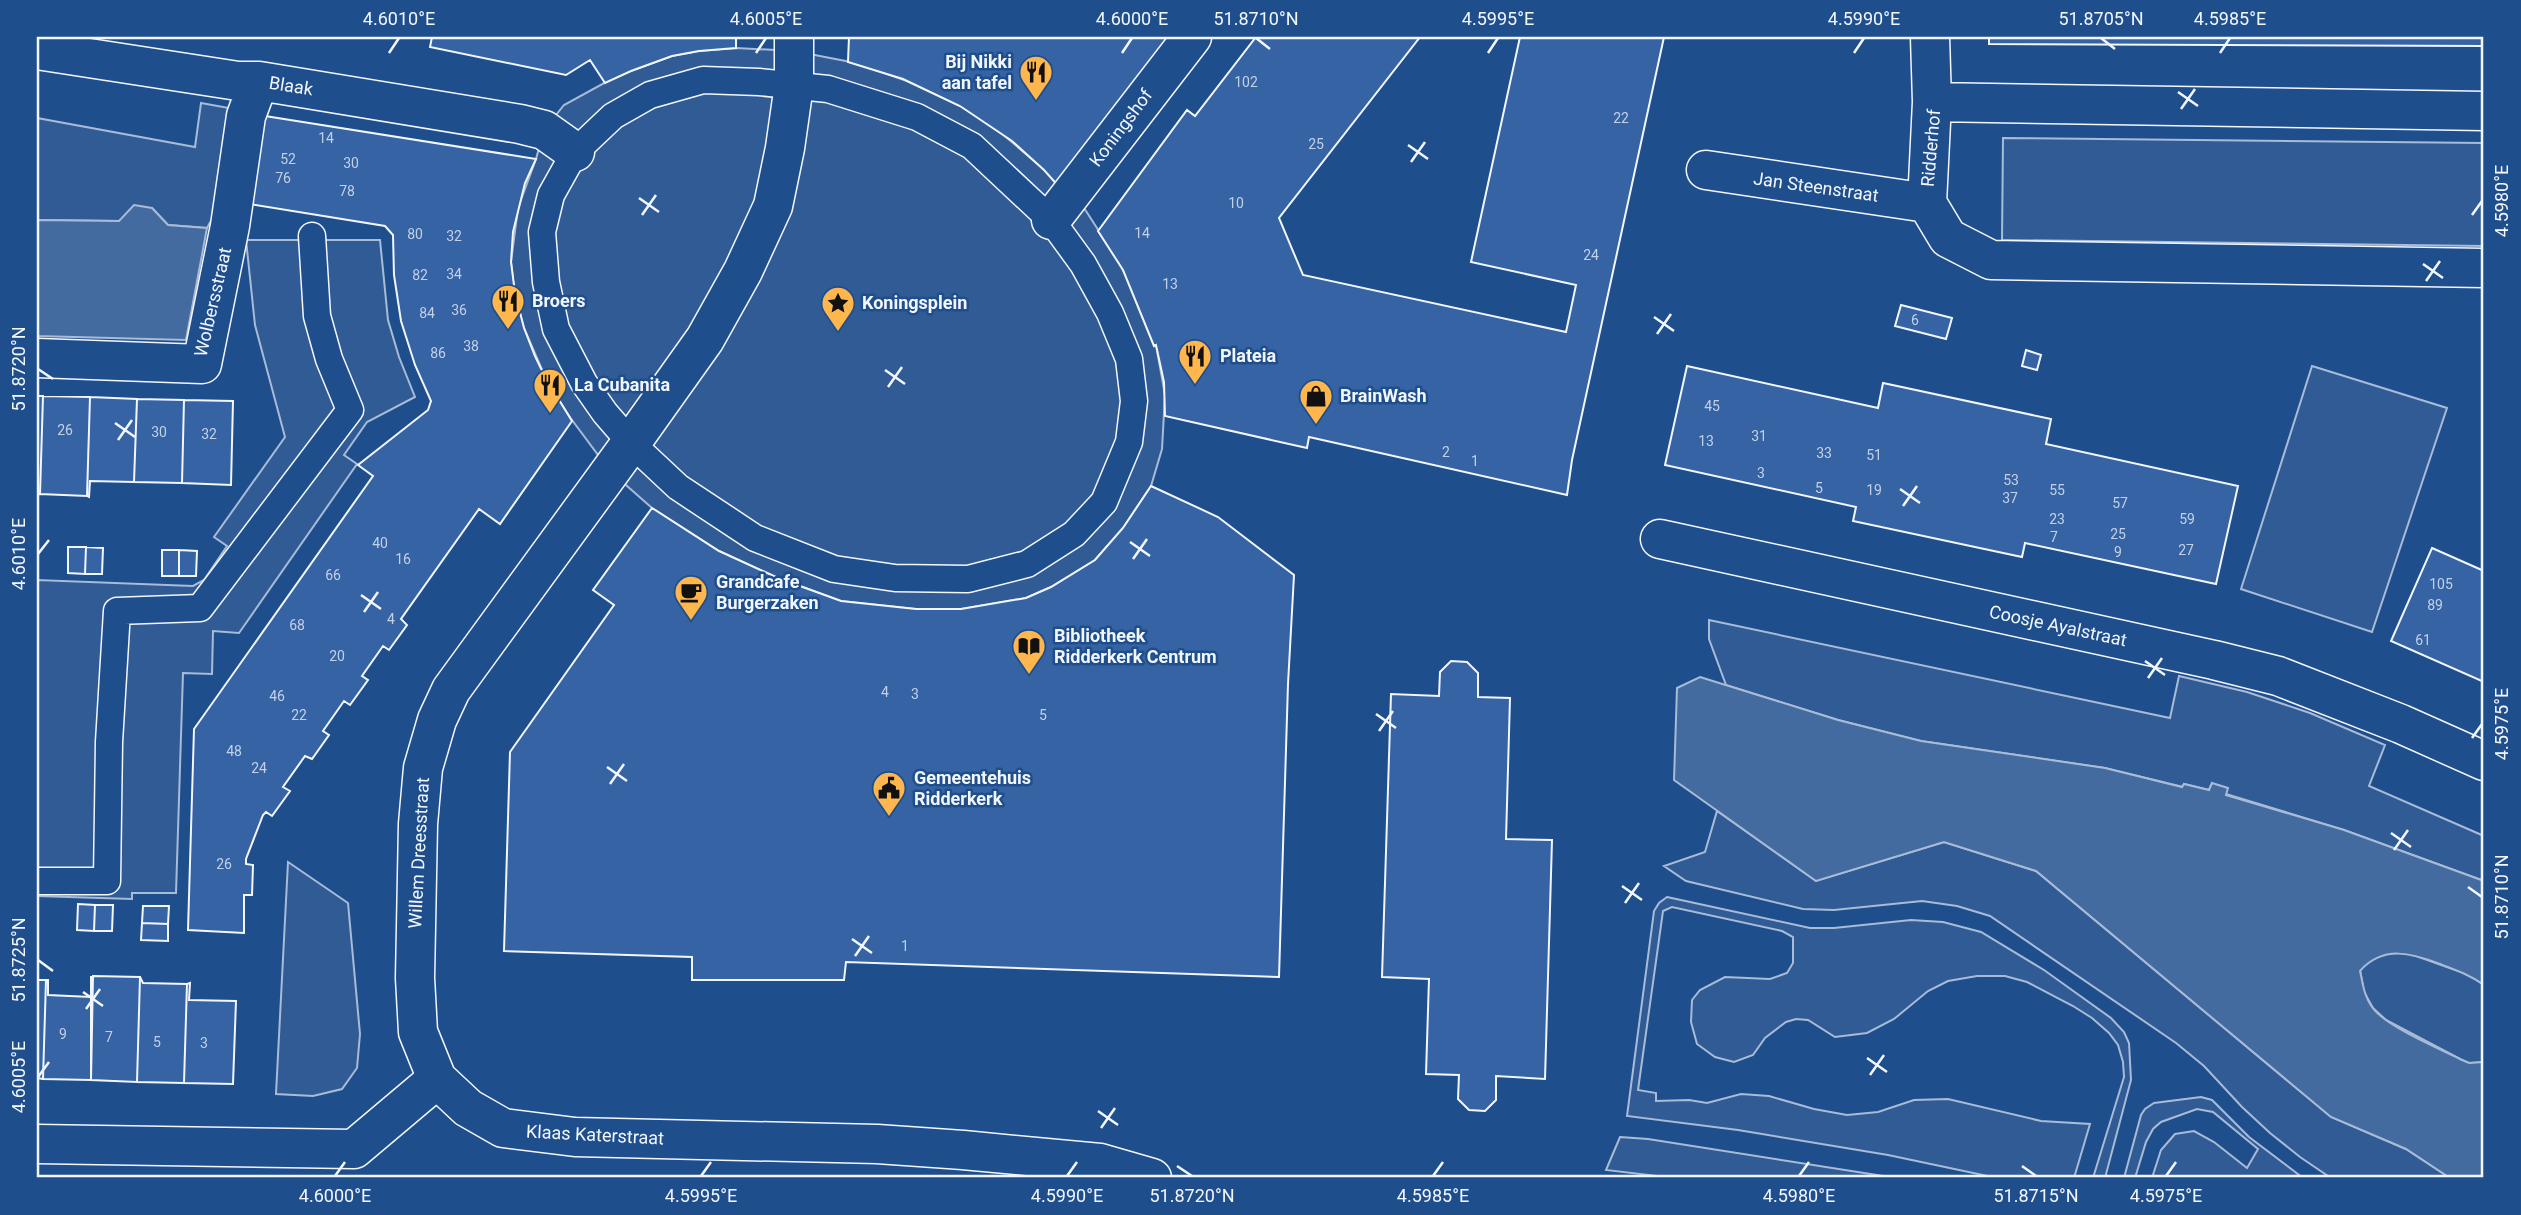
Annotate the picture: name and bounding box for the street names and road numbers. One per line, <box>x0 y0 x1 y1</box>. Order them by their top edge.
street label: Blaak <box>268 72 315 99</box>
street label: Koningshof <box>1085 84 1157 171</box>
street label: Ridderhof <box>1917 108 1944 188</box>
street label: Jan Steenstraat <box>1752 167 1880 206</box>
street label: Wolbersstraat <box>190 245 235 359</box>
street label: Coosje Ayalstraat <box>1987 601 2129 650</box>
street label: Willem Dreesstraat <box>404 777 433 929</box>
street label: Klaas Katerstraat <box>526 1120 665 1149</box>

